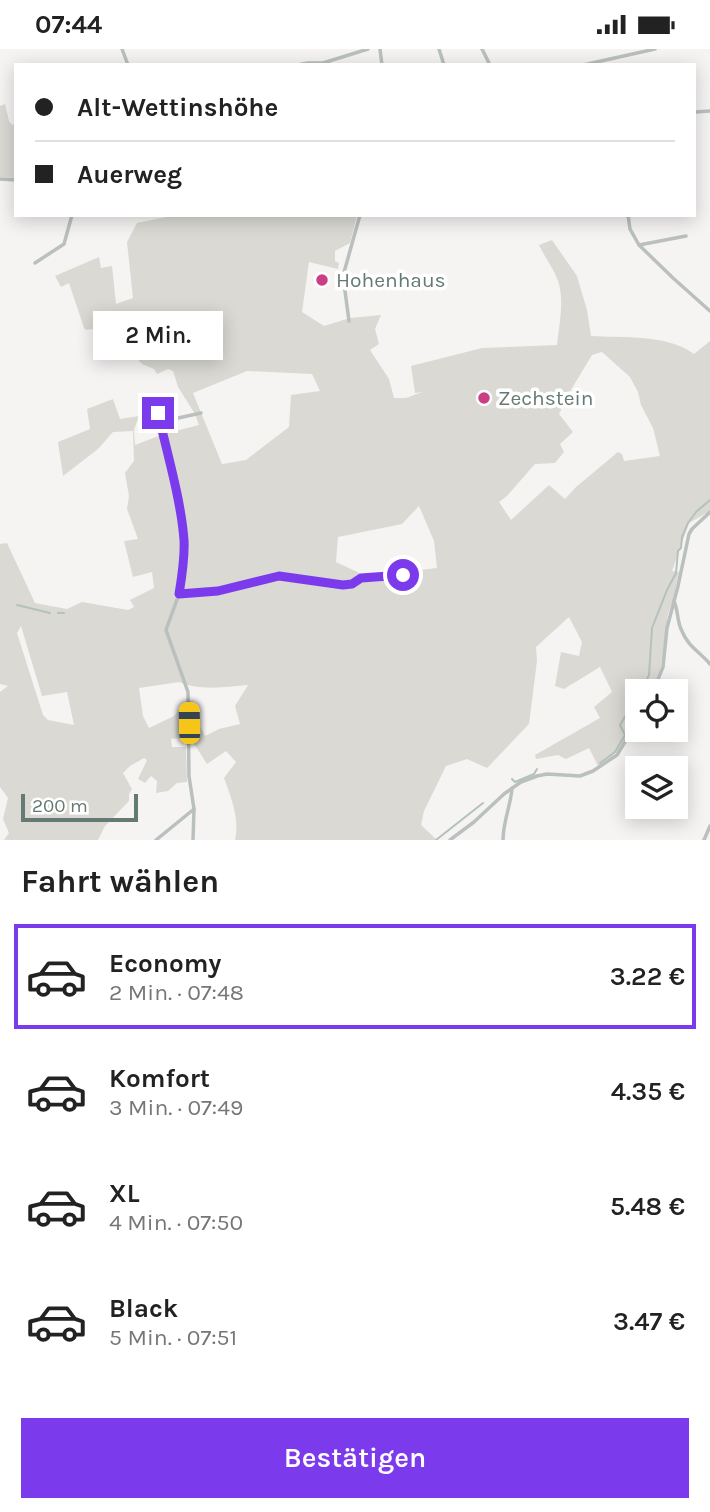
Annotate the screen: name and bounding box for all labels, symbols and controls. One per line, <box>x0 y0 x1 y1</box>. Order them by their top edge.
text: 07:44 <box>35 9 102 40</box>
text: Alt-Wettinshöhe <box>77 92 278 123</box>
text: Auerweg <box>77 159 182 190</box>
place label: Hohenhaus <box>336 268 446 292</box>
marker: Hohenhaus <box>314 272 330 288</box>
callout: 2 Min. <box>93 311 223 361</box>
text: 2 Min. <box>125 322 191 349</box>
place label: Zechstein <box>498 386 593 410</box>
marker: Zechstein <box>476 390 492 406</box>
route end <box>142 397 174 429</box>
route start <box>387 559 419 591</box>
map controls <box>625 679 688 819</box>
button: locate <box>625 679 688 742</box>
car <box>179 702 200 744</box>
button: layers <box>625 756 688 819</box>
scale bar <box>21 791 138 823</box>
text: 200 m <box>32 795 88 817</box>
text: Fahrt wählen <box>21 863 219 900</box>
icon: car <box>25 945 88 1008</box>
text: Economy <box>109 948 221 979</box>
text: 3.22 € <box>610 961 685 992</box>
text: 2 Min. · 07:48 <box>109 979 244 1006</box>
icon: car <box>25 1060 88 1123</box>
text: Komfort <box>109 1063 210 1094</box>
text: 4.35 € <box>611 1076 685 1107</box>
text: 3 Min. · 07:49 <box>109 1094 243 1121</box>
icon: car <box>25 1175 88 1238</box>
text: XL <box>109 1178 140 1209</box>
text: 5.48 € <box>610 1191 685 1222</box>
text: 4 Min. · 07:50 <box>109 1209 243 1236</box>
icon: car <box>25 1290 88 1353</box>
text: Black <box>109 1293 178 1324</box>
text: 3.47 € <box>613 1306 685 1337</box>
text: 5 Min. · 07:51 <box>109 1324 237 1351</box>
button: Bestätigen <box>21 1418 689 1498</box>

